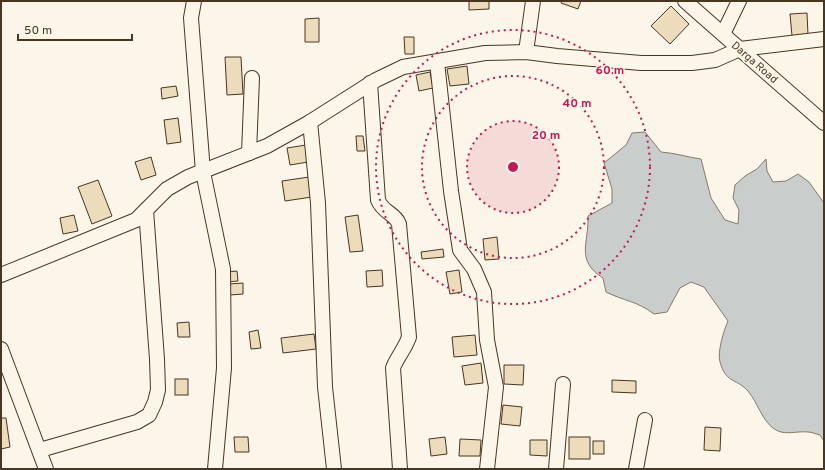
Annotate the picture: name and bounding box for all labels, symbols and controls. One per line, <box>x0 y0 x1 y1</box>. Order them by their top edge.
scale bar <box>18 16 132 42</box>
text: 50 m <box>24 23 52 39</box>
street label: Darga Road <box>728 39 781 87</box>
text: 60 m <box>596 63 624 79</box>
text: 40 m <box>562 96 592 112</box>
text: 20 m <box>532 128 560 144</box>
centre of rings <box>506 160 520 174</box>

